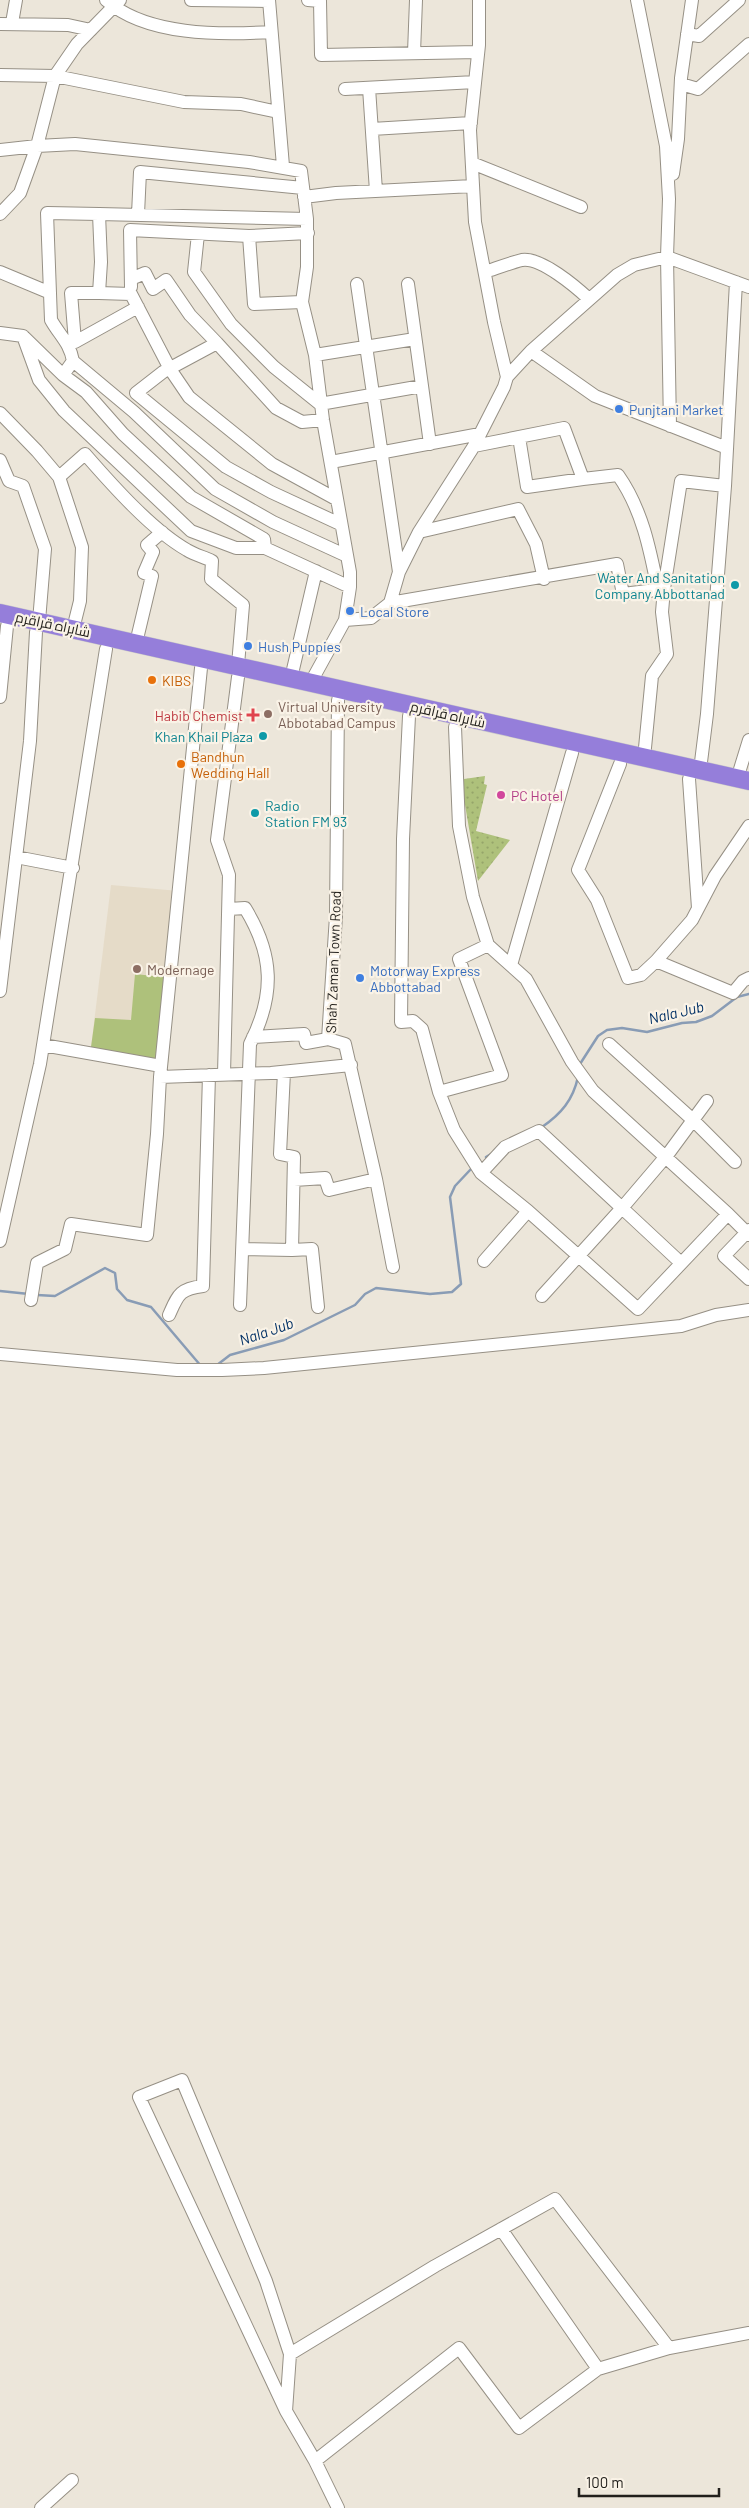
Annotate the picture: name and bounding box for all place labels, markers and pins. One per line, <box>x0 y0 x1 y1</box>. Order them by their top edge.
place label: Punjtani Market <box>629 401 723 418</box>
marker: Punjtani Market <box>613 403 625 415</box>
place label: Water And Sanitation Company Abbottanad <box>595 569 725 602</box>
marker: Water And Sanitation Company Abbottanad <box>729 579 741 591</box>
place label: Local Store <box>360 603 429 620</box>
marker: Local Store <box>344 605 356 617</box>
place label: Hush Puppies <box>258 638 341 655</box>
marker: Hush Puppies <box>242 640 254 652</box>
place label: KIBS <box>162 672 191 689</box>
marker: KIBS <box>146 674 158 686</box>
place label: Virtual University Abbotabad Campus <box>278 698 396 731</box>
place label: Habib Chemist <box>155 707 243 724</box>
marker: Virtual University Abbotabad Campus <box>262 708 274 720</box>
marker: Habib Chemist <box>247 709 259 721</box>
place label: Khan Khail Plaza <box>155 728 253 745</box>
marker: Khan Khail Plaza <box>257 730 269 742</box>
place label: Bandhun Wedding Hall <box>191 748 270 781</box>
marker: Bandhun Wedding Hall <box>175 758 187 770</box>
place label: PC Hotel <box>511 787 563 804</box>
marker: PC Hotel <box>495 789 507 801</box>
place label: Radio Station FM 93 <box>265 797 347 830</box>
marker: Radio Station FM 93 <box>249 807 261 819</box>
place label: Modernage <box>147 961 215 978</box>
place label: Motorway Express Abbottabad <box>370 962 481 995</box>
marker: Modernage <box>131 963 143 975</box>
marker: Motorway Express Abbottabad <box>354 972 366 984</box>

